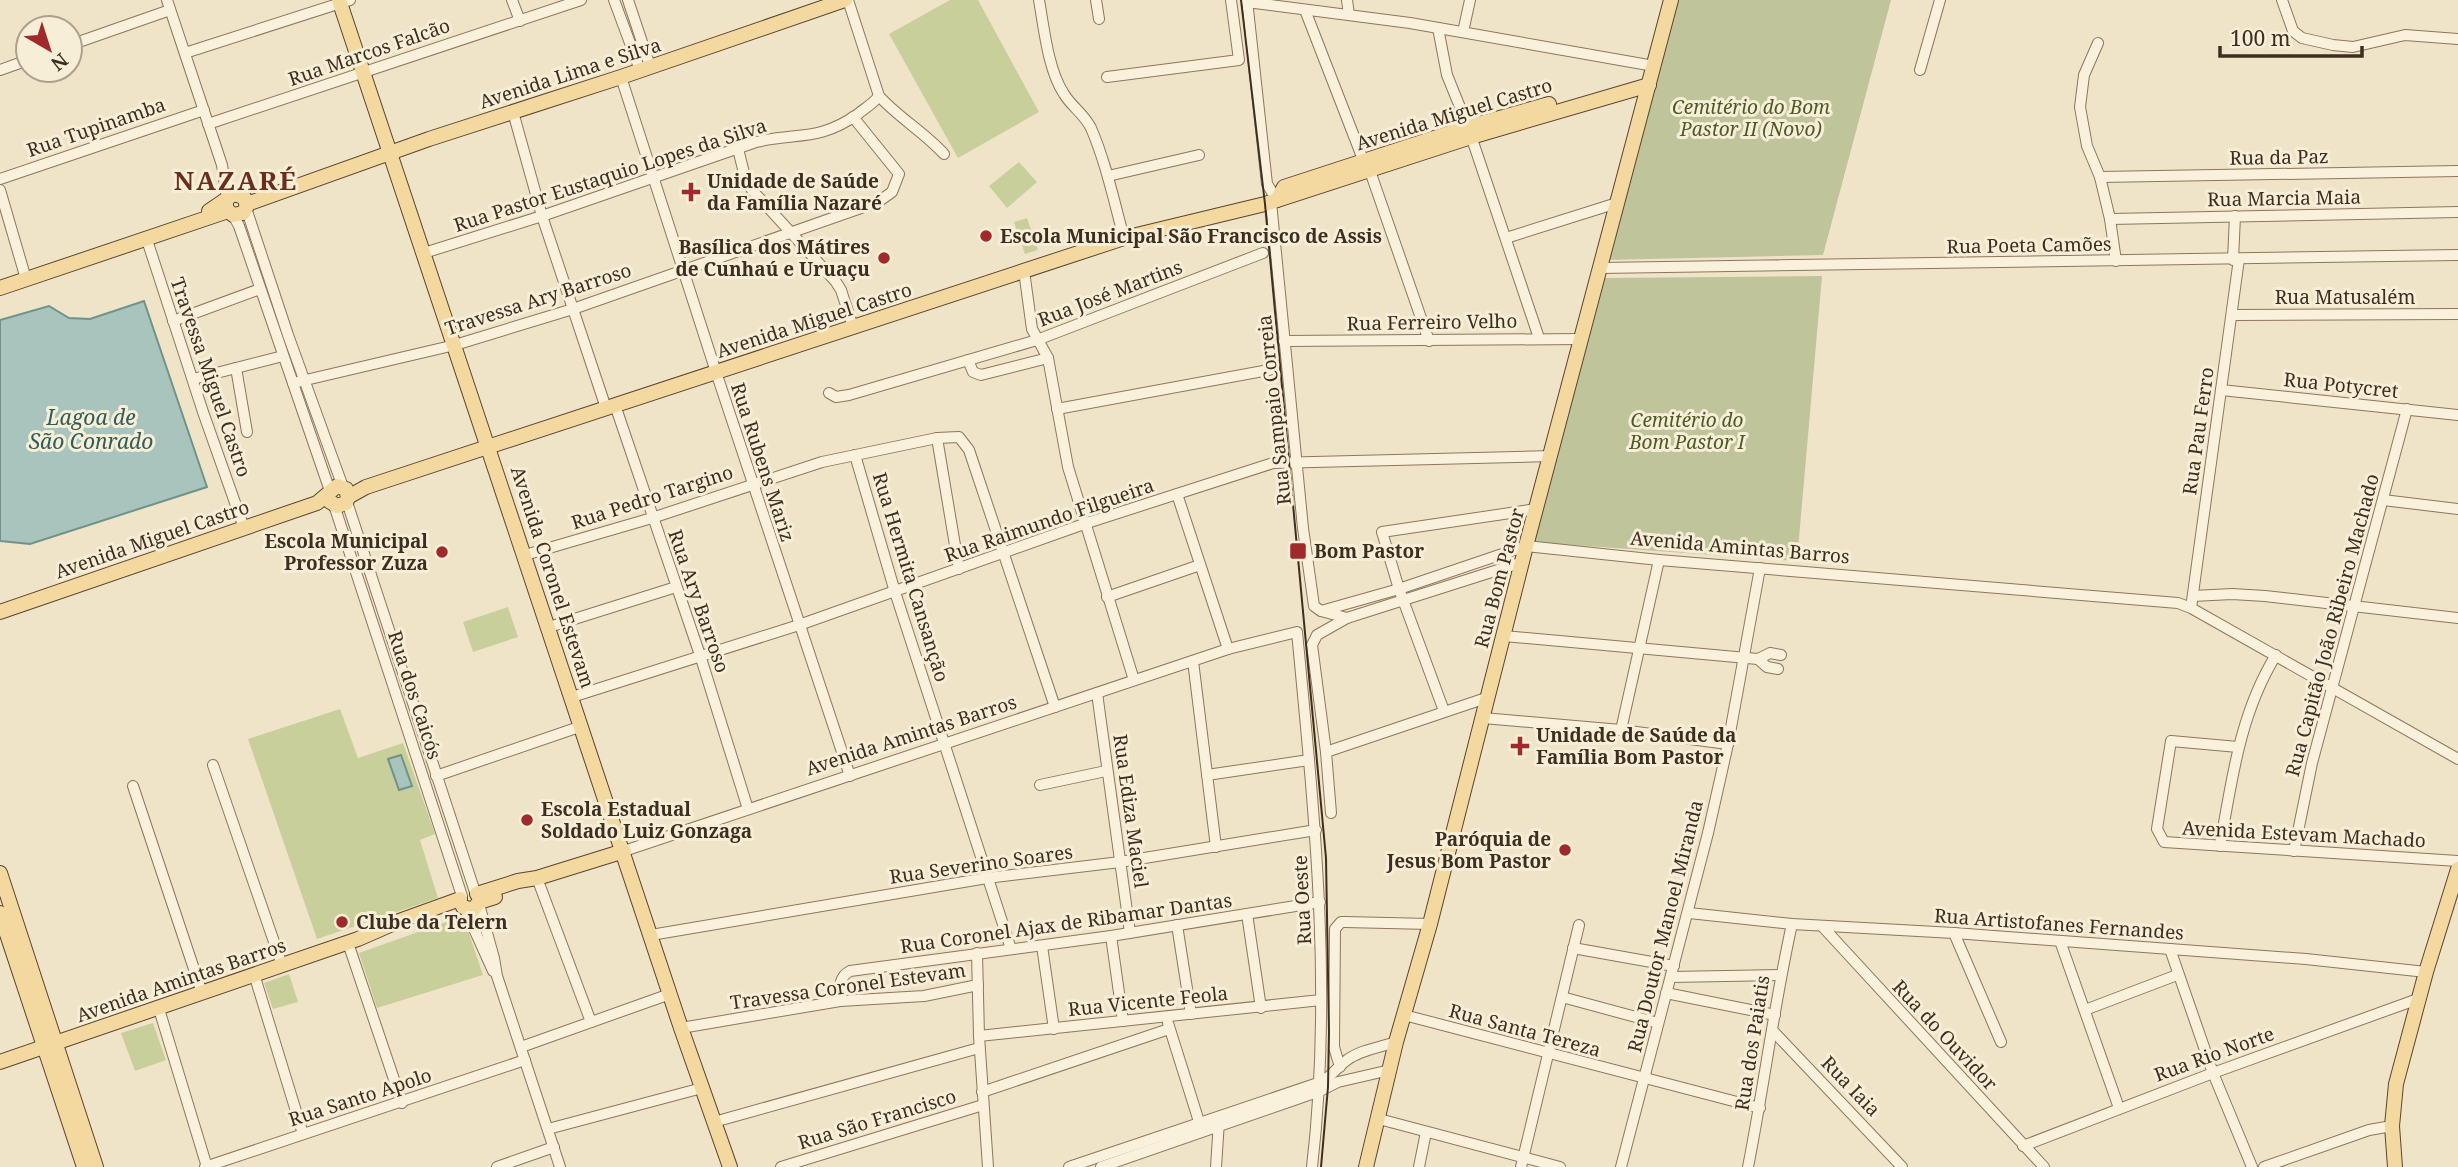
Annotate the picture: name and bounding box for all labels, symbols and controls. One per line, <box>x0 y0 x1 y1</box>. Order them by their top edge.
street label: Rua Marcos Falcão <box>285 12 453 92</box>
north arrow <box>14 14 84 84</box>
scale bar <box>2220 14 2362 58</box>
text: 100 m <box>2230 24 2291 52</box>
street label: Avenida Lima e Silva <box>476 31 664 115</box>
text: N <box>46 47 74 77</box>
street label: Avenida Miguel Castro <box>1353 72 1555 156</box>
street label: Rua Tupinamba <box>23 91 169 163</box>
park label: Cemitério do Bom Pastor II (Novo) <box>1672 94 1830 142</box>
street label: Rua Pastor Eustaquio Lopes da Silva <box>450 112 770 238</box>
street label: Rua da Paz <box>2229 143 2329 171</box>
district label: NAZARÉ <box>174 162 298 198</box>
place label: Unidade de Saúde da Família Nazaré <box>707 168 882 216</box>
marker: Unidade de Saúde da Família Nazaré <box>681 182 701 202</box>
street label: Rua Marcia Maia <box>2207 184 2361 212</box>
place label: Escola Municipal São Francisco de Assis <box>1000 223 1382 249</box>
marker: Escola Municipal São Francisco de Assis <box>978 228 994 244</box>
street label: Rua Poeta Camões <box>1946 231 2112 259</box>
place label: Basílica dos Mátires de Cunhaú e Uruaçu <box>675 234 870 282</box>
marker: Basílica dos Mátires de Cunhaú e Uruaçu <box>876 250 892 266</box>
street label: Rua José Martins <box>1034 254 1186 332</box>
street label: Travessa Ary Barroso <box>442 257 634 341</box>
street label: Travessa Miguel Castro <box>165 274 257 480</box>
street label: Avenida Miguel Castro <box>713 276 915 364</box>
street label: Rua Matusalém <box>2275 284 2415 310</box>
street label: Rua Ferreiro Velho <box>1347 308 1517 336</box>
street label: Rua Sampaio Correia <box>1251 314 1297 506</box>
street label: Rua Pau Ferro <box>2176 365 2220 497</box>
street label: Rua Potycret <box>2282 366 2400 404</box>
street label: Rua Rubens Mariz <box>725 379 801 545</box>
water label: Lagoa de São Conrado <box>29 403 153 455</box>
park label: Cemitério do Bom Pastor I <box>1628 407 1746 455</box>
street label: Rua Pedro Targino <box>568 459 736 535</box>
street label: Avenida Coronel Estevam <box>505 463 601 691</box>
street label: Rua Hermita Cansanção <box>867 469 955 685</box>
street label: Rua Capitão João Ribeiro Machado <box>2279 471 2385 779</box>
street label: Rua Raimundo Filgueira <box>941 472 1157 568</box>
street label: Avenida Miguel Castro <box>51 494 253 584</box>
street label: Rua Bom Pastor <box>1468 505 1530 651</box>
street label: Avenida Amintas Barros <box>1629 524 1851 570</box>
street label: Rua Ary Barroso <box>662 526 736 676</box>
place label: Escola Municipal Professor Zuza <box>265 528 428 576</box>
place label: Bom Pastor <box>1314 538 1424 564</box>
marker: Bom Pastor <box>1288 541 1308 561</box>
marker: Escola Municipal Professor Zuza <box>434 544 450 560</box>
street label: Rua dos Caicós <box>382 627 448 763</box>
street label: Avenida Amintas Barros <box>802 689 1020 781</box>
place label: Unidade de Saúde da Família Bom Pastor <box>1536 722 1737 770</box>
street label: Rua Ediza Maciel <box>1107 732 1155 890</box>
marker: Unidade de Saúde da Família Bom Pastor <box>1510 736 1530 756</box>
place label: Escola Estadual Soldado Luiz Gonzaga <box>541 796 752 844</box>
street label: Rua Doutor Manoel Miranda <box>1621 797 1709 1055</box>
marker: Escola Estadual Soldado Luiz Gonzaga <box>519 812 535 828</box>
street label: Avenida Estevam Machado <box>2181 815 2427 853</box>
place label: Paróquia de Jesus Bom Pastor <box>1386 826 1551 874</box>
street label: Rua Severino Soares <box>888 838 1074 890</box>
marker: Paróquia de Jesus Bom Pastor <box>1557 842 1573 858</box>
street label: Rua Oeste <box>1287 854 1317 946</box>
street label: Rua Coronel Ajax de Ribamar Dantas <box>899 887 1233 959</box>
street label: Rua Artistofanes Fernandes <box>1933 902 2185 946</box>
place label: Clube da Telern <box>356 909 508 935</box>
marker: Clube da Telern <box>334 914 350 930</box>
street label: Avenida Amintas Barros <box>73 932 289 1028</box>
street label: Travessa Coronel Estevam <box>729 957 967 1015</box>
street label: Rua dos Paiatis <box>1728 974 1776 1112</box>
street label: Rua do Ouvidor <box>1887 974 2003 1096</box>
street label: Rua Vicente Feola <box>1067 980 1229 1022</box>
street label: Rua Santa Tereza <box>1446 997 1604 1063</box>
street label: Rua Rio Norte <box>2150 1020 2278 1088</box>
street label: Rua Iaia <box>1816 1050 1886 1122</box>
street label: Rua Santo Apolo <box>285 1062 435 1132</box>
street label: Rua São Francisco <box>795 1083 959 1155</box>

